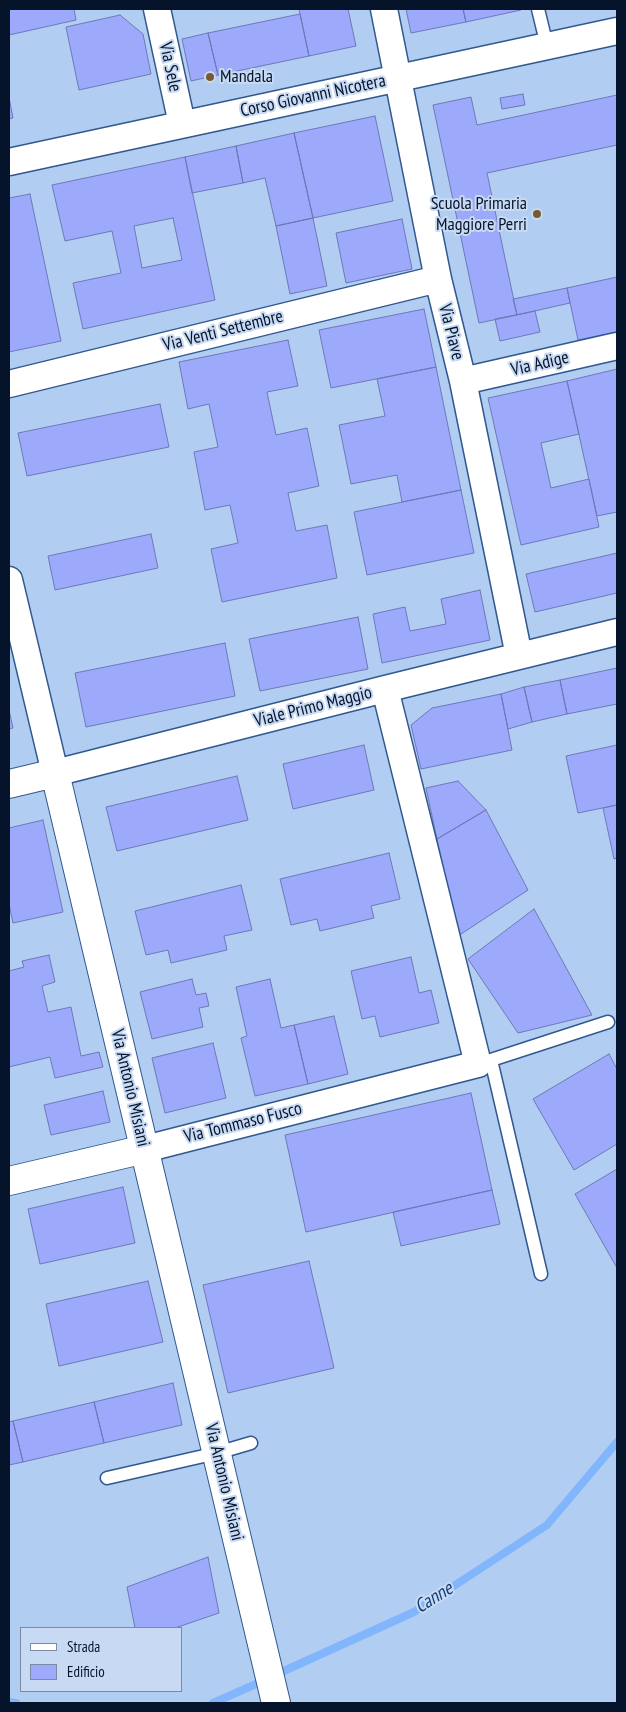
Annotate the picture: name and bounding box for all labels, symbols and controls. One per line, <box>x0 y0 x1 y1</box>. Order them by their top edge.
street label: Via Sele <box>154 40 186 94</box>
place label: Mandala <box>220 66 273 88</box>
street label: Corso Giovanni Nicotera <box>238 70 388 122</box>
marker: Mandala <box>204 71 216 83</box>
place label: Scuola Primaria Maggiore Perri <box>431 193 527 235</box>
marker: Scuola Primaria Maggiore Perri <box>531 208 543 220</box>
street label: Via Piave <box>434 302 468 362</box>
street label: Via Venti Settembre <box>161 306 285 356</box>
street label: Via Adige <box>509 347 571 381</box>
street label: Viale Primo Maggio <box>252 682 374 732</box>
street label: Via Antonio Misiani <box>106 1027 154 1149</box>
street label: Via Tommaso Fusco <box>182 1098 304 1148</box>
street label: Via Antonio Misiani <box>200 1421 248 1543</box>
water label: Canne <box>411 1578 457 1618</box>
legend <box>20 1627 182 1692</box>
text: Strada <box>67 1637 100 1656</box>
text: Edificio <box>67 1662 105 1681</box>

